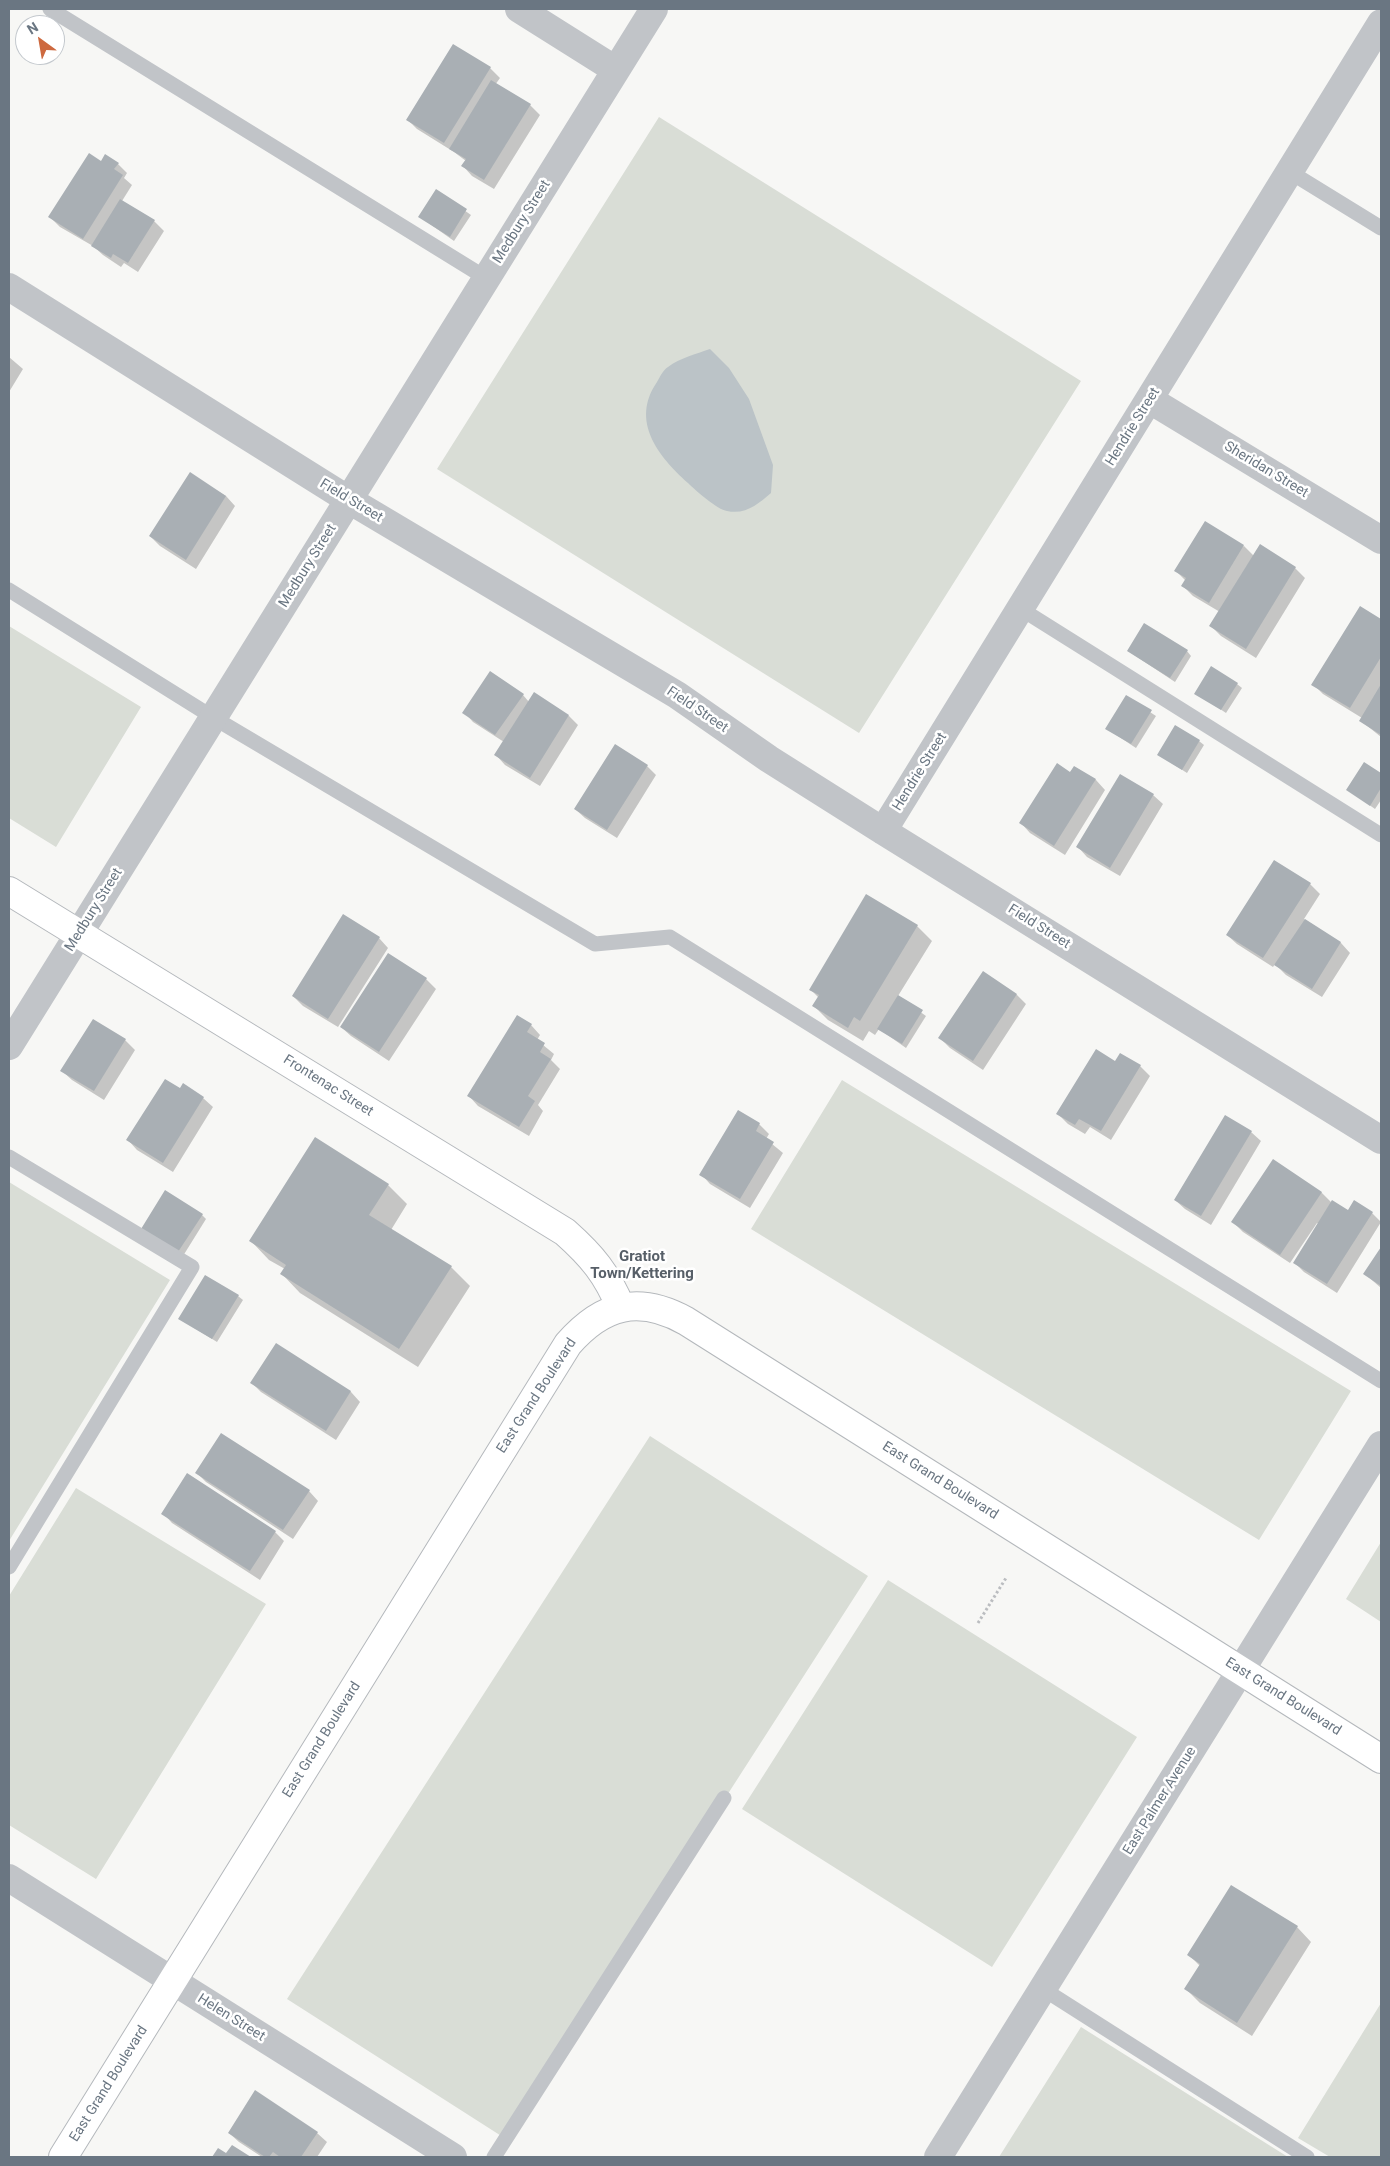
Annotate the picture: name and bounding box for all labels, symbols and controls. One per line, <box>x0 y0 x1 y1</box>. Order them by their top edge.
north arrow <box>15 15 65 65</box>
text: N <box>24 19 41 38</box>
street label: Medbury Street <box>490 177 554 267</box>
street label: Hendrie Street <box>1102 385 1164 469</box>
street label: Sheridan Street <box>1221 438 1311 502</box>
street label: Field Street <box>317 476 385 526</box>
street label: Medbury Street <box>276 521 340 611</box>
street label: Field Street <box>663 683 731 737</box>
street label: Hendrie Street <box>889 730 951 814</box>
street label: Medbury Street <box>62 865 126 955</box>
street label: Field Street <box>1005 901 1073 953</box>
street label: Frontenac Street <box>280 1052 376 1120</box>
district label: Gratiot Town/Kettering <box>590 1248 694 1283</box>
street label: East Grand Boulevard <box>494 1335 580 1457</box>
street label: East Grand Boulevard <box>879 1438 1001 1524</box>
street label: East Grand Boulevard <box>1222 1654 1344 1740</box>
street label: East Grand Boulevard <box>279 1679 365 1801</box>
street label: East Palmer Avenue <box>1120 1744 1200 1858</box>
street label: Helen Street <box>194 1991 268 2045</box>
street label: East Grand Boulevard <box>66 2023 152 2145</box>

